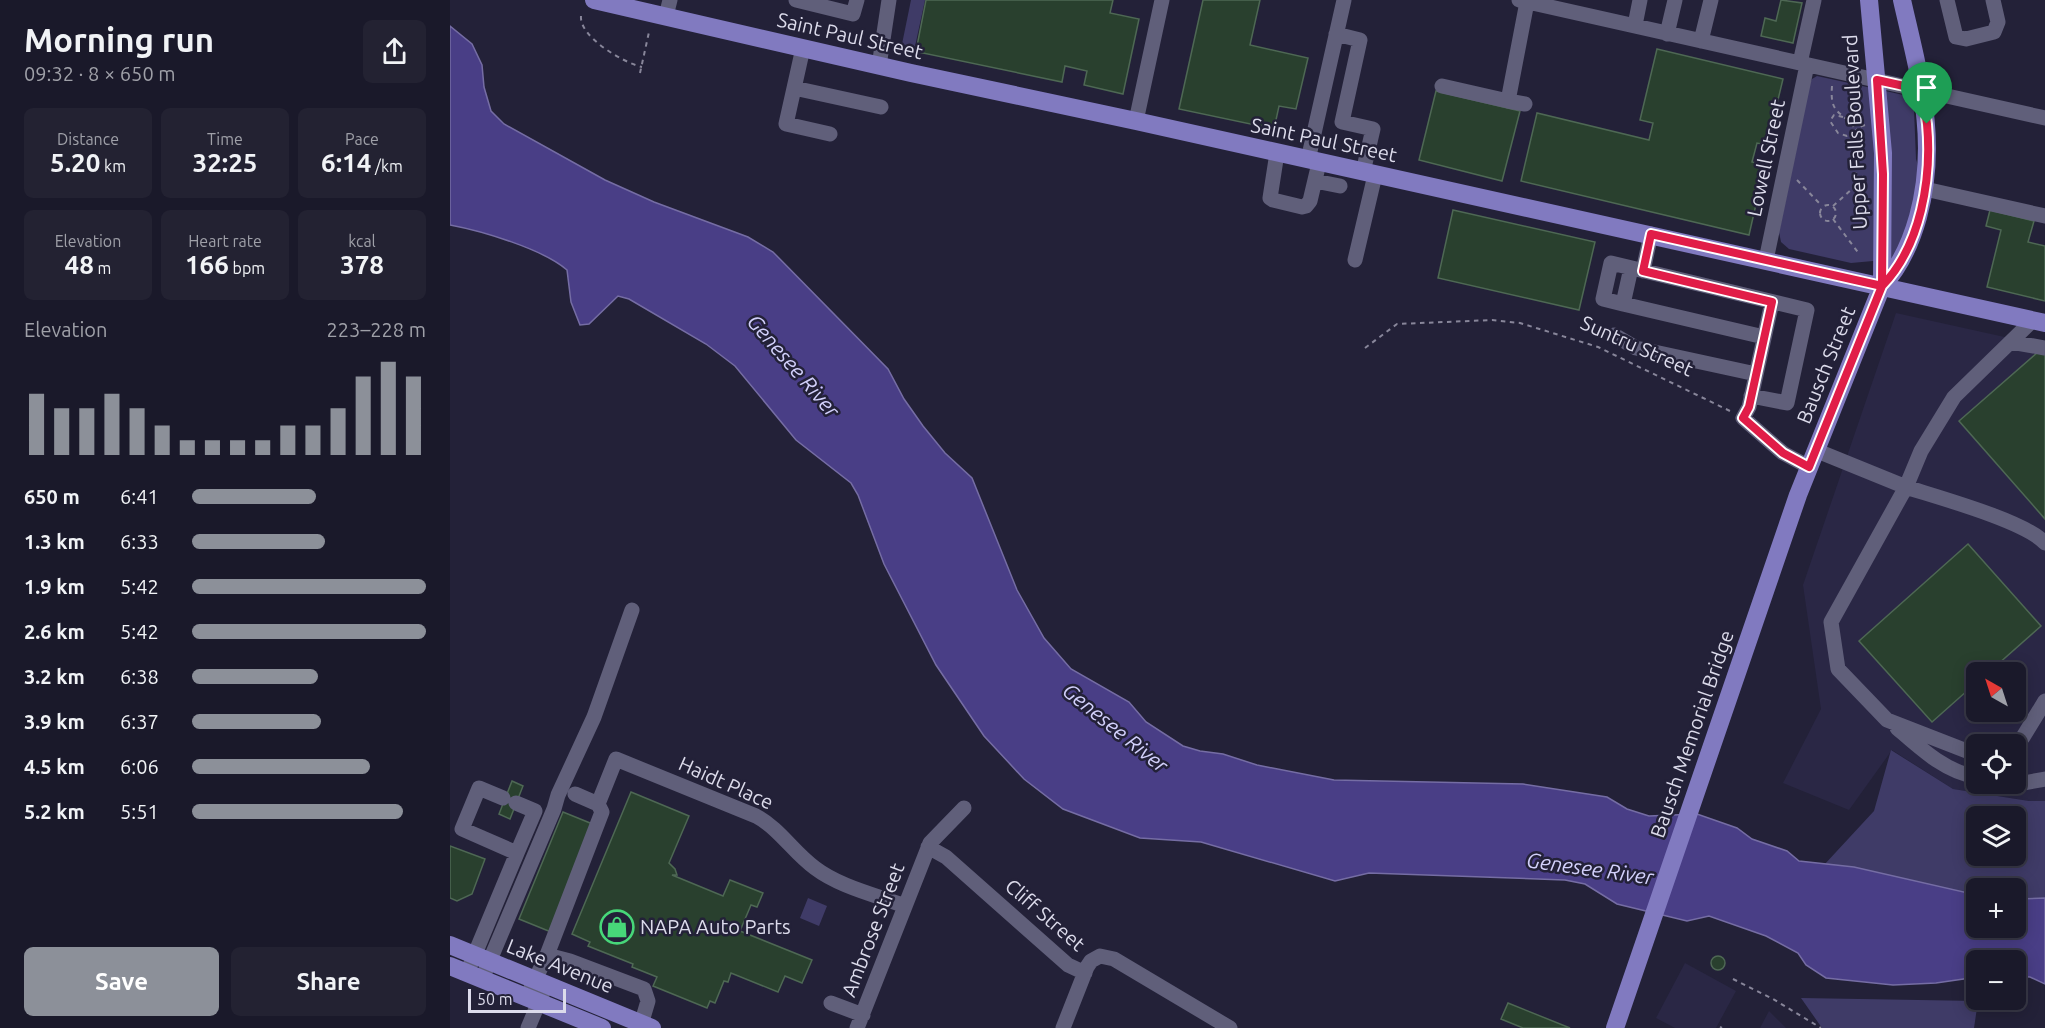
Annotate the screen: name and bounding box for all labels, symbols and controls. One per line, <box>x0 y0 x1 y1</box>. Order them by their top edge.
street label: Saint Paul Street <box>775 8 925 63</box>
button: share <box>363 20 426 83</box>
text: Morning run <box>24 21 214 58</box>
street label: Upper Falls Boulevard <box>1838 34 1871 230</box>
text: 09:32 · 8 × 650 m <box>24 62 176 85</box>
pin <box>1901 62 1952 124</box>
icon: arrive <box>1910 71 1943 104</box>
street label: Lowell Street <box>1742 97 1789 219</box>
street label: Saint Paul Street <box>1249 113 1399 166</box>
text: Distance <box>57 130 119 148</box>
text: Time <box>207 130 243 148</box>
text: Pace <box>345 130 379 148</box>
text: 5.20 <box>50 148 100 177</box>
text: 32:25 <box>192 148 258 177</box>
text: 6:14 <box>321 148 371 177</box>
text: km <box>100 157 126 175</box>
text: /km <box>371 157 403 175</box>
text: Elevation <box>55 232 121 250</box>
text: Heart rate <box>188 232 262 250</box>
text: kcal <box>348 232 376 250</box>
text: 48 <box>65 250 94 279</box>
text: 166 <box>185 250 229 279</box>
text: 378 <box>340 250 384 279</box>
text: m <box>94 259 111 277</box>
text: bpm <box>229 259 265 277</box>
street label: Bausch Street <box>1792 303 1860 427</box>
water label: Genesee River <box>743 309 845 422</box>
street label: Suntru Street <box>1577 311 1697 381</box>
text: Elevation <box>24 318 107 341</box>
text: 223–228 m <box>327 318 426 341</box>
text: 650 m <box>24 485 80 508</box>
text: 6:41 <box>120 485 159 508</box>
text: 1.3 km <box>24 530 85 553</box>
text: 6:33 <box>120 530 159 553</box>
text: 1.9 km <box>24 575 85 598</box>
text: 5:42 <box>120 575 159 598</box>
text: 2.6 km <box>24 620 85 643</box>
text: 5:42 <box>120 620 159 643</box>
street label: Bausch Memorial Bridge <box>1645 627 1738 840</box>
north arrow <box>1966 662 2026 722</box>
map controls <box>1966 662 2026 1010</box>
text: 3.2 km <box>24 665 85 688</box>
text: 6:38 <box>120 665 159 688</box>
water label: Genesee River <box>1058 678 1174 777</box>
text: 3.9 km <box>24 710 85 733</box>
text: 6:37 <box>120 710 159 733</box>
button: locate <box>1966 734 2026 794</box>
street label: Haidt Place <box>675 751 777 814</box>
text: 4.5 km <box>24 755 85 778</box>
text: 6:06 <box>120 755 159 778</box>
text: 5.2 km <box>24 800 85 823</box>
text: 5:51 <box>120 800 159 823</box>
button: layers <box>1966 806 2026 866</box>
water label: Genesee River <box>1525 847 1656 889</box>
street label: Ambrose Street <box>836 860 909 1000</box>
street label: Cliff Street <box>1001 874 1090 956</box>
button: + <box>1966 878 2026 938</box>
shop icon: NAPA Auto Parts <box>599 909 635 945</box>
place label: NAPA Auto Parts <box>640 915 791 938</box>
street label: Lake Avenue <box>503 934 617 997</box>
button: Save <box>24 947 219 1016</box>
button: Share <box>231 947 426 1016</box>
button: − <box>1966 950 2026 1010</box>
scale bar <box>468 986 566 1014</box>
text: 50 m <box>477 990 513 1008</box>

